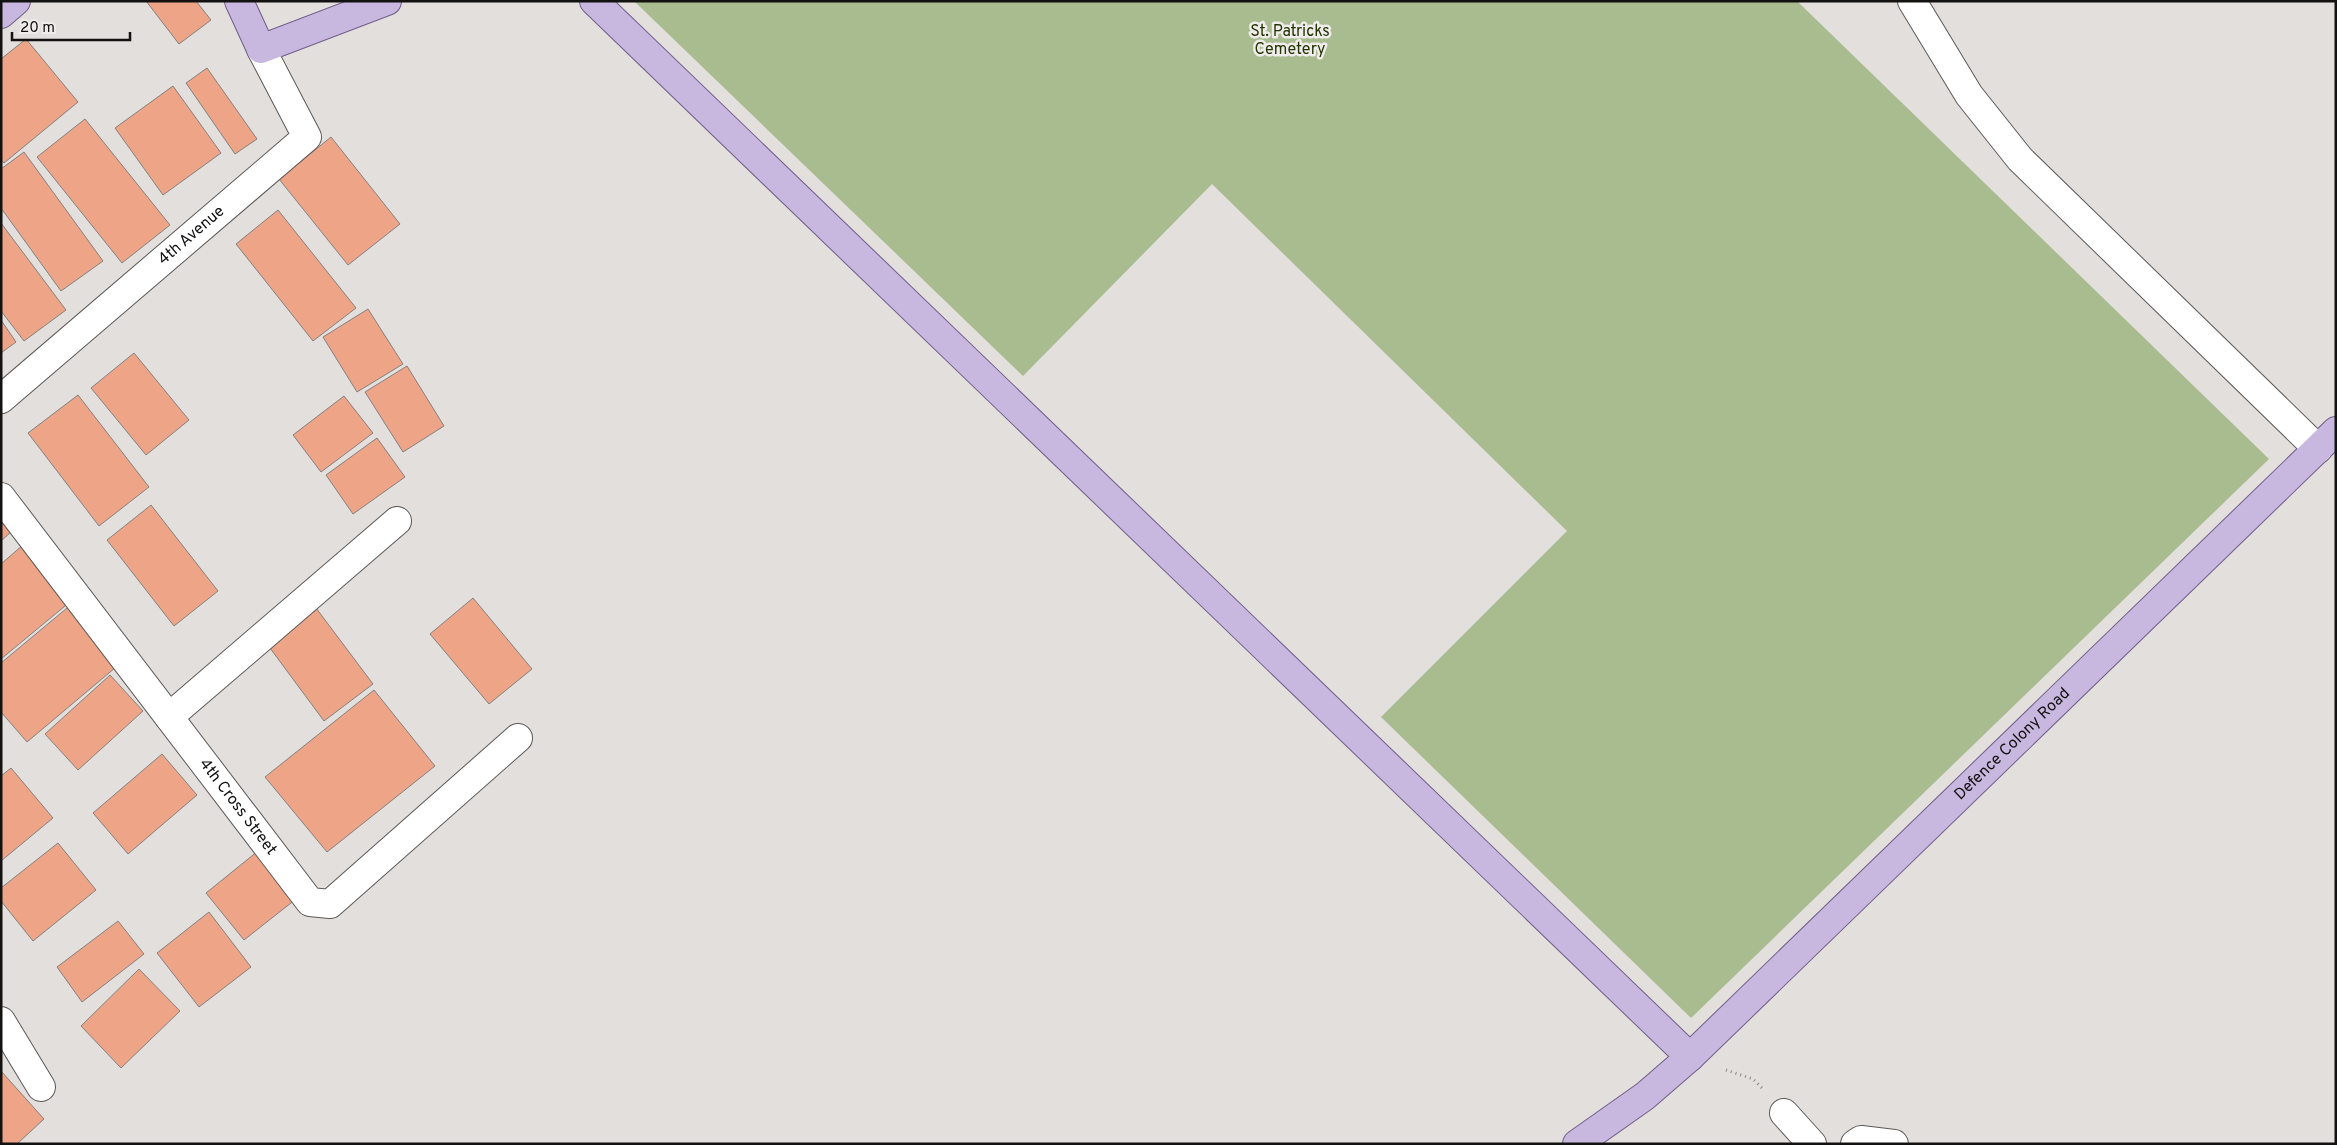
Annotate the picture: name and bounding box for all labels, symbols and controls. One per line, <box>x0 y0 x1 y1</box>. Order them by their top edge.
scale bar <box>12 10 130 42</box>
text: 20 m <box>20 19 55 38</box>
park label: St. Patricks Cemetery <box>1250 22 1330 60</box>
street label: 4th Avenue <box>154 202 229 270</box>
street label: Defence Colony Road <box>1951 684 2075 805</box>
street label: 4th Cross Street <box>194 755 281 859</box>

